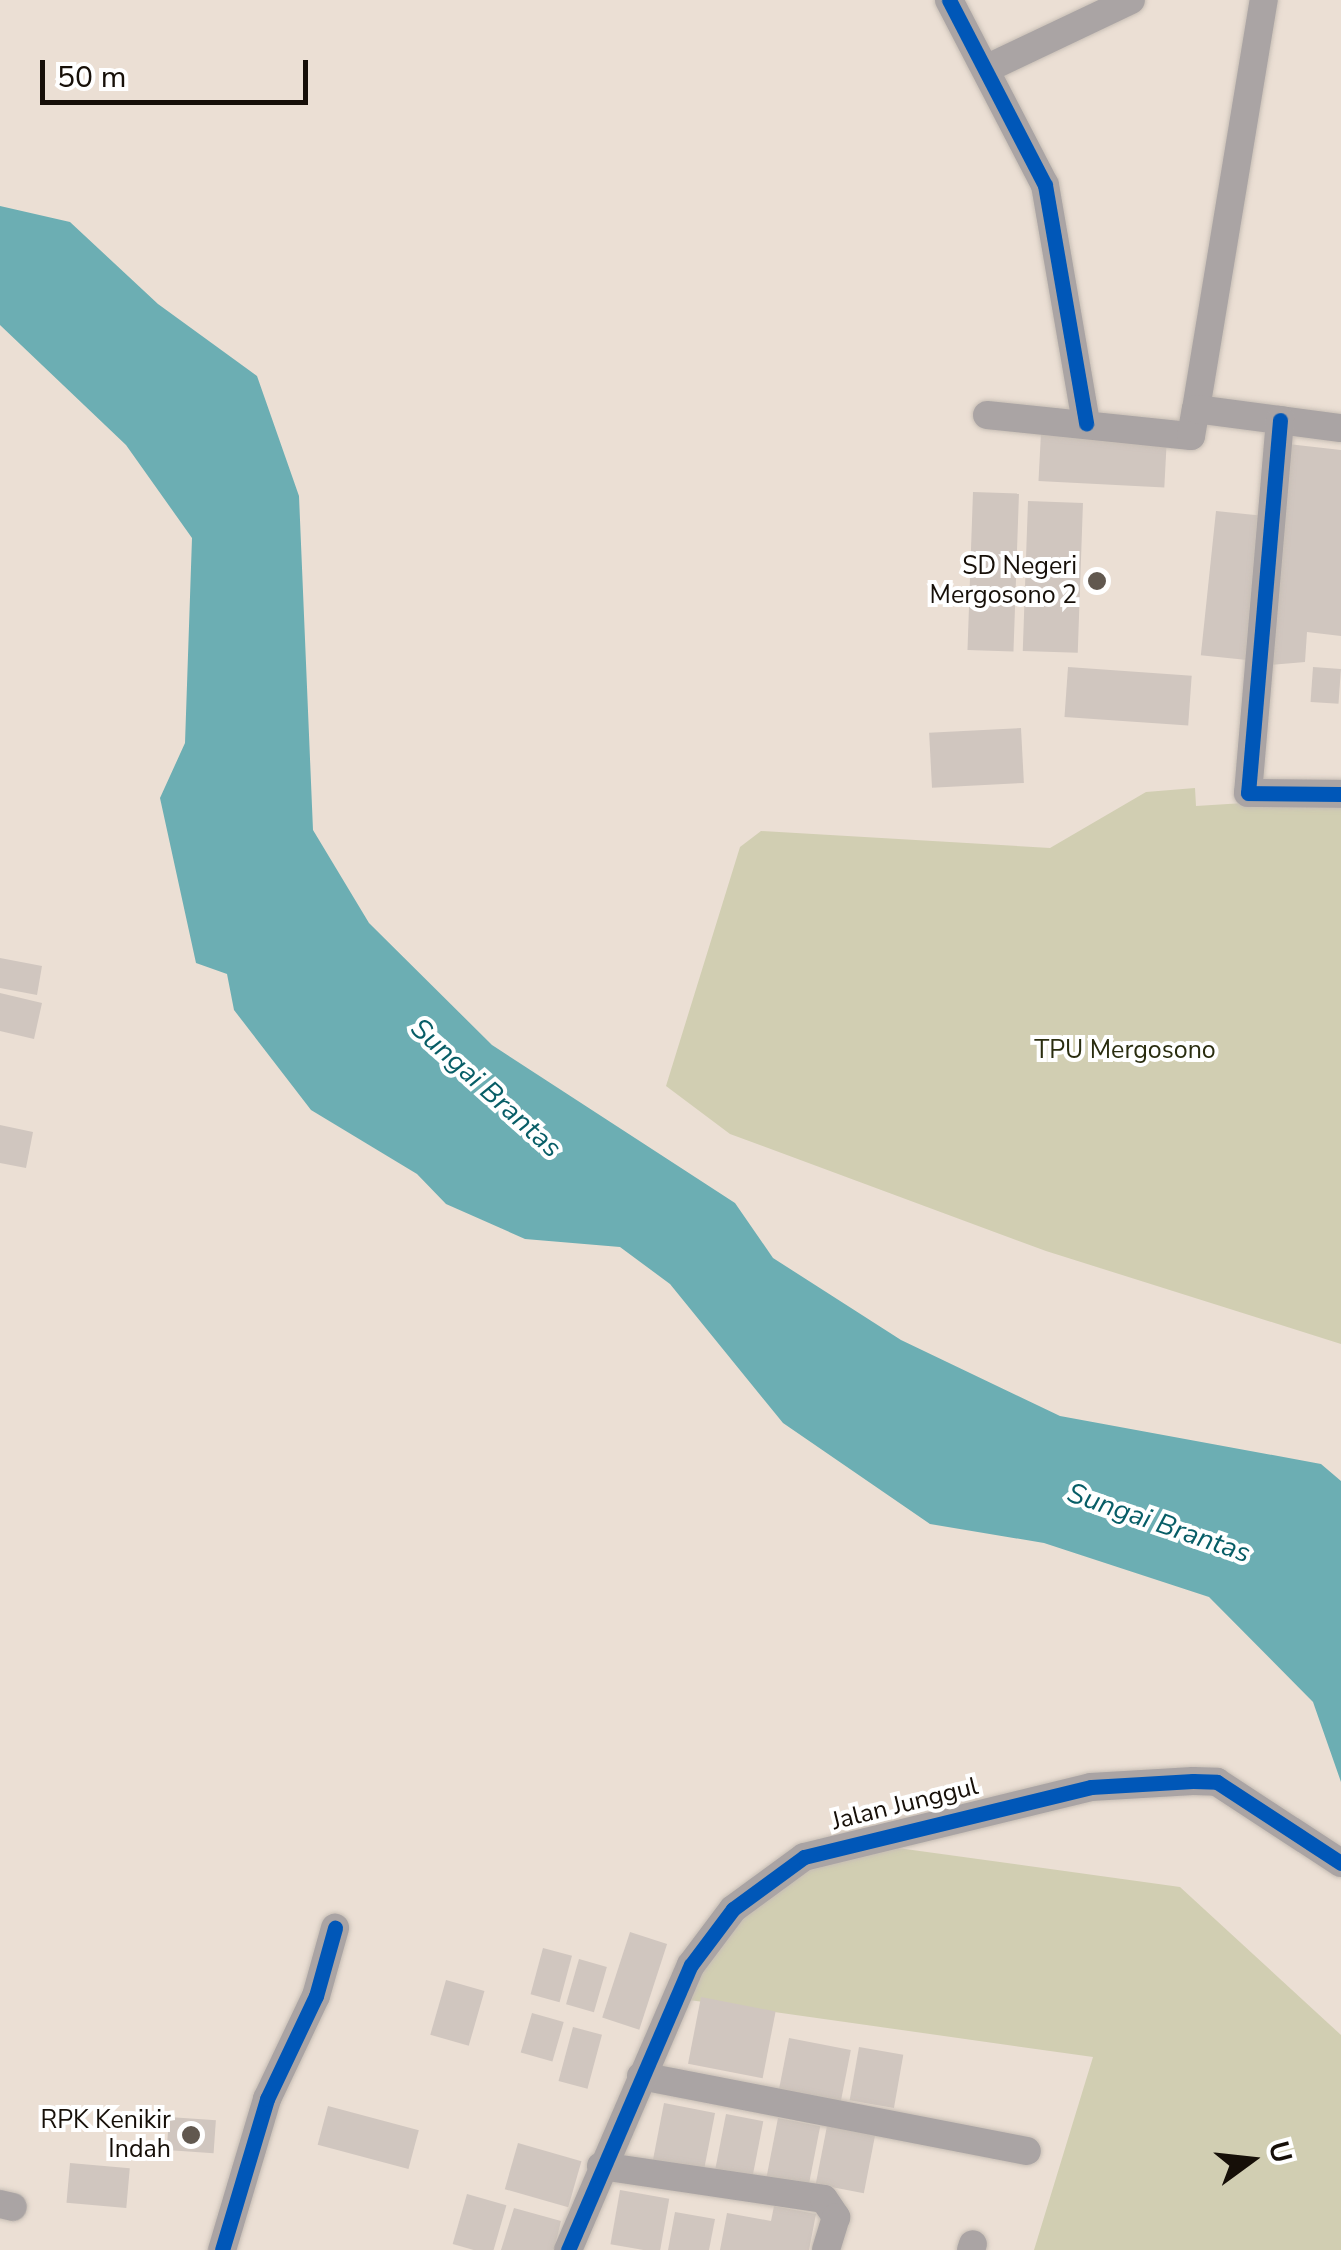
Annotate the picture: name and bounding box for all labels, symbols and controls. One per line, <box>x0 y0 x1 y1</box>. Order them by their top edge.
scale bar <box>45 40 312 102</box>
text: 50 m <box>57 57 126 98</box>
place label: SD Negeri Mergosono 2 <box>930 552 1077 611</box>
marker: SD Negeri Mergosono 2 <box>1086 570 1108 592</box>
water label: Sungai Brantas <box>404 1011 568 1165</box>
park label: TPU Mergosono <box>1034 1035 1216 1065</box>
water label: Sungai Brantas <box>1063 1476 1255 1570</box>
street label: Jalan Junggul <box>829 1771 981 1837</box>
place label: RPK Kenikir Indah <box>41 2106 171 2165</box>
north arrow <box>1201 2110 1301 2210</box>
marker: RPK Kenikir Indah <box>180 2124 202 2146</box>
text: U <box>1259 2137 1301 2167</box>

